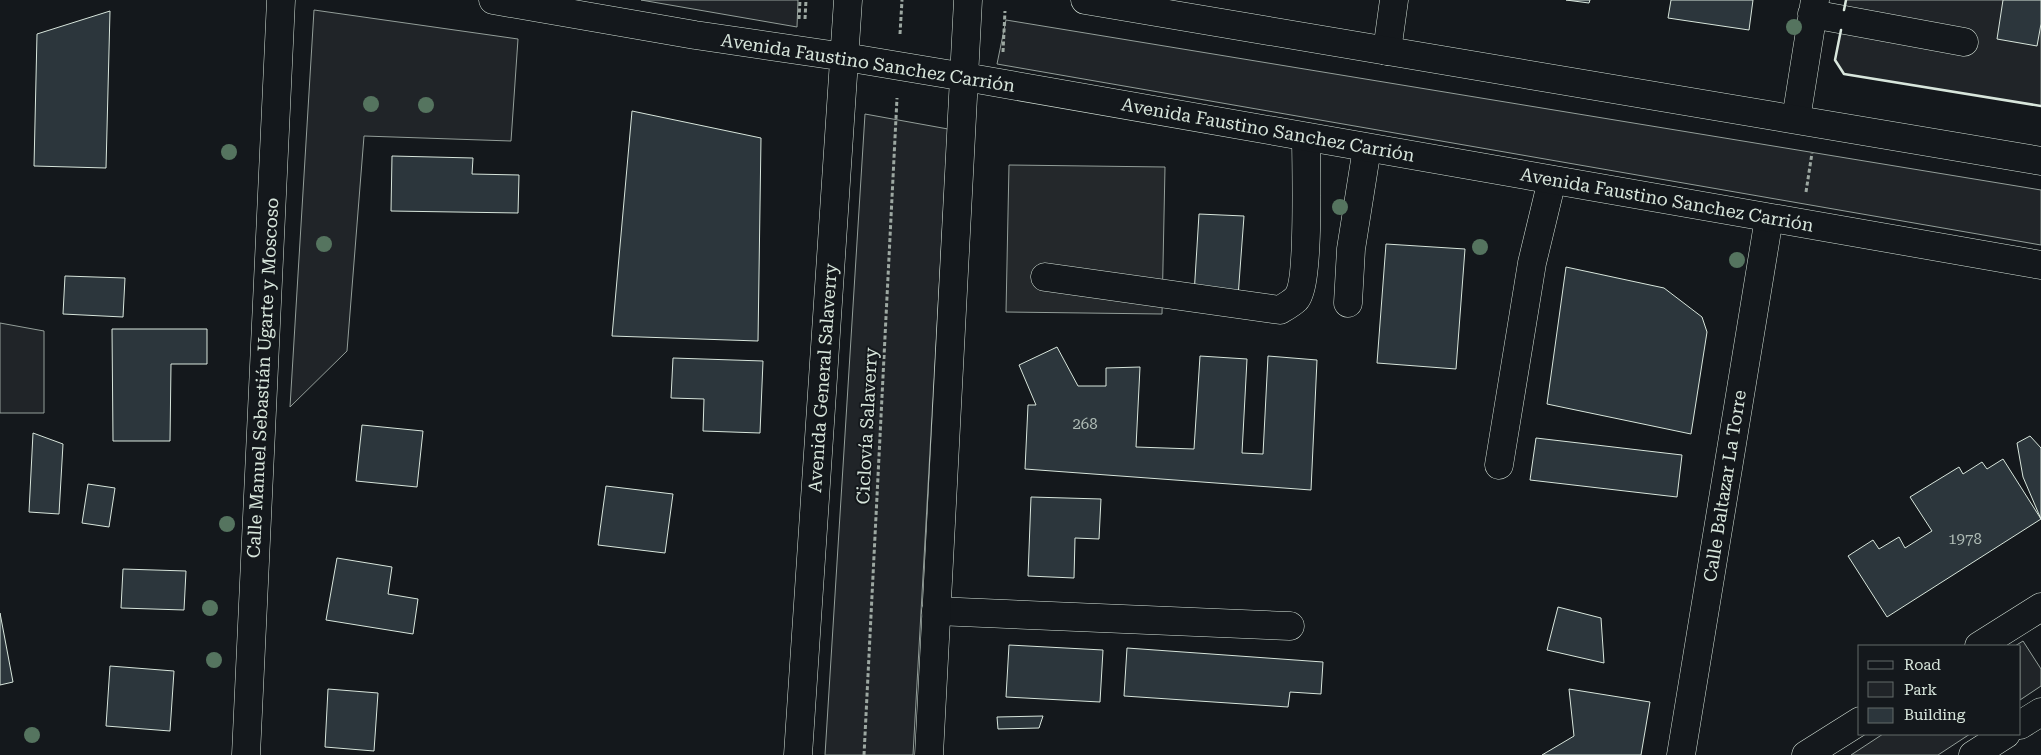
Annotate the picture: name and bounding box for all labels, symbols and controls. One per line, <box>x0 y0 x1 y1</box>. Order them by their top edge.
street label: Avenida Faustino Sanchez Carrión <box>720 29 1017 96</box>
street label: Avenida Faustino Sanchez Carrión <box>1120 93 1417 166</box>
street label: Avenida Faustino Sanchez Carrión <box>1519 163 1816 236</box>
street label: Calle Manuel Sebastián Ugarte y Moscoso <box>243 197 282 559</box>
street label: Avenida General Salaverry <box>804 262 841 493</box>
street label: Ciclovía Salaverry <box>852 347 881 505</box>
street label: Calle Baltazar La Torre <box>1699 388 1750 583</box>
house number: 268 <box>1072 415 1098 433</box>
house number: 1978 <box>1948 530 1982 548</box>
legend <box>1858 645 2021 735</box>
text: Road <box>1904 656 1941 674</box>
text: Park <box>1904 681 1938 699</box>
text: Building <box>1904 706 1966 724</box>

